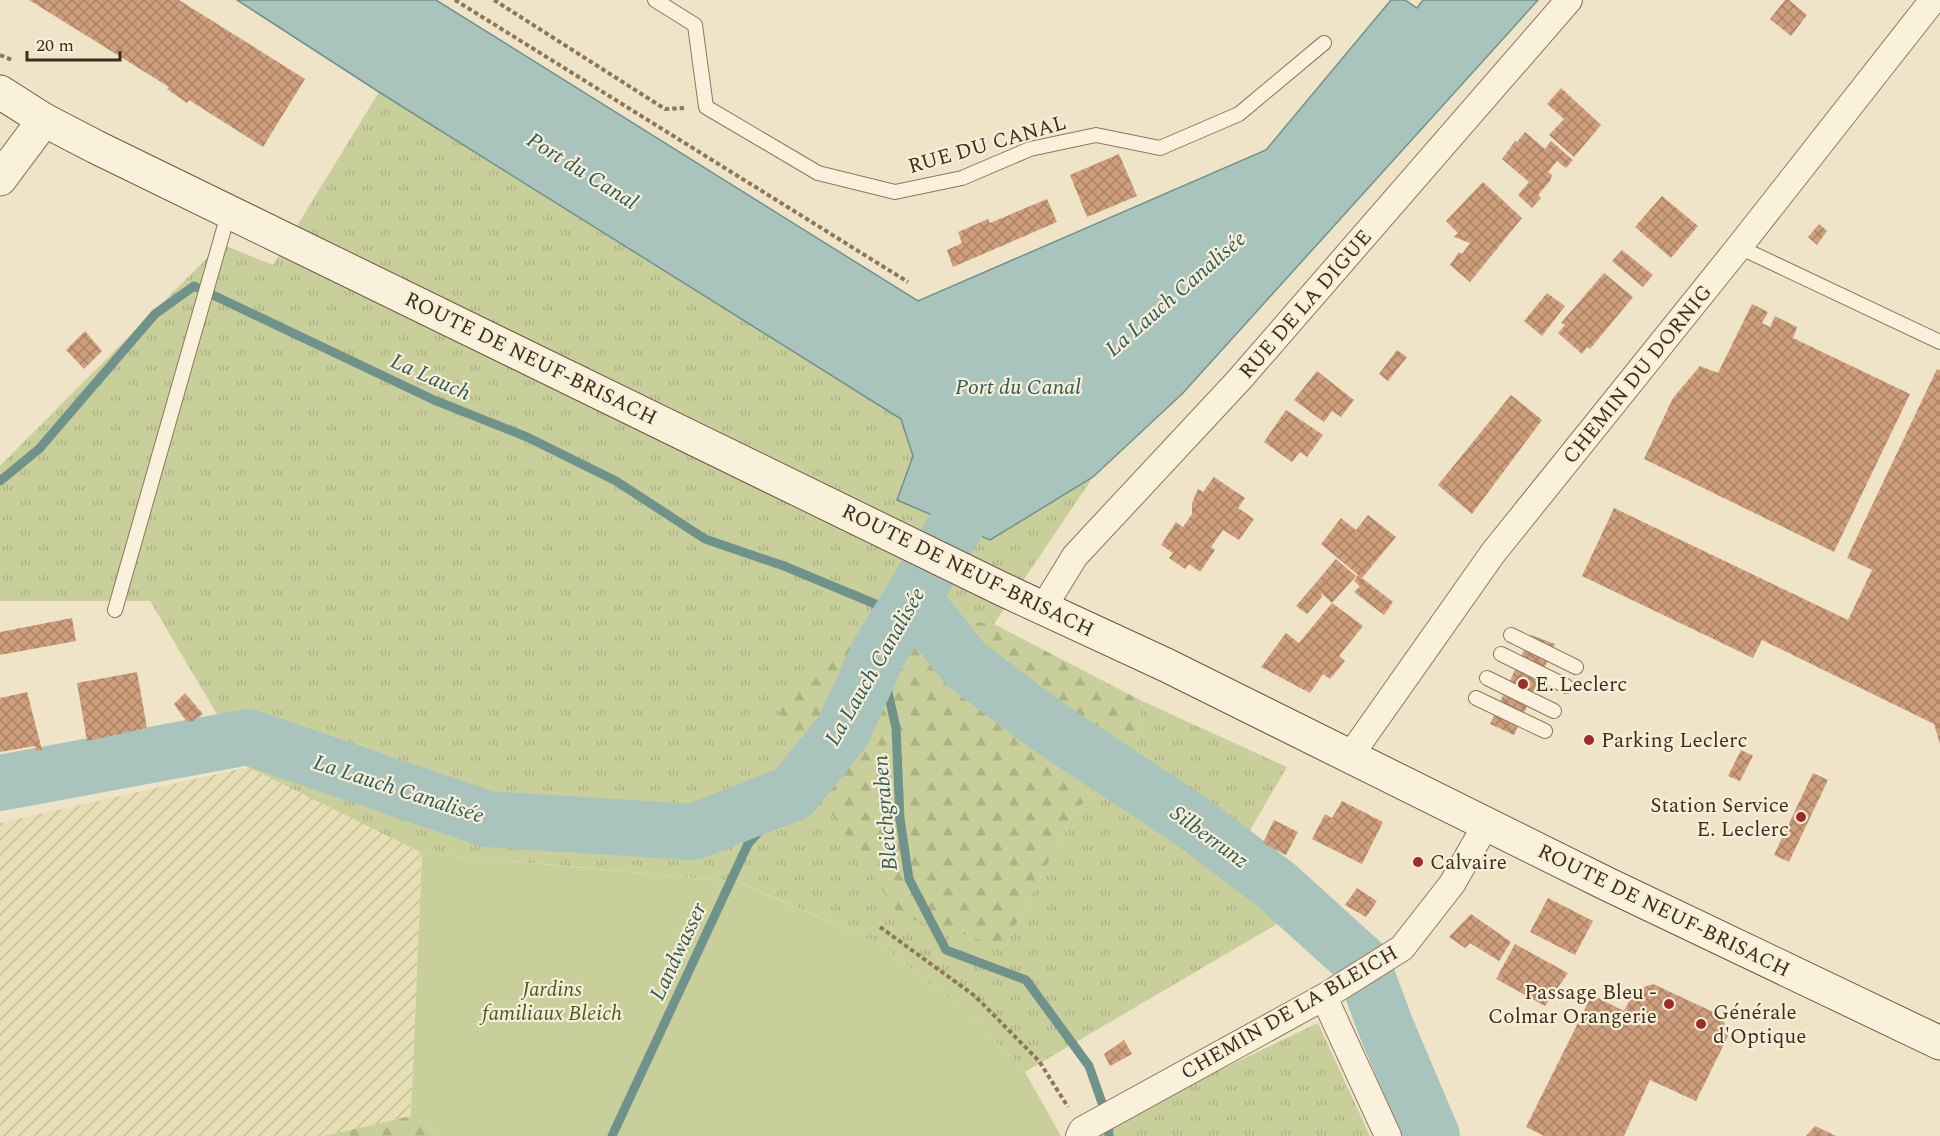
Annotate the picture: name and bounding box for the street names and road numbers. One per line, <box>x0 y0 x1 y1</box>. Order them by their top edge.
street label: RUE DU CANAL <box>904 107 1070 183</box>
street label: RUE DE LA DIGUE <box>1232 223 1380 387</box>
street label: CHEMIN DU DORNIG <box>1555 278 1720 471</box>
street label: ROUTE DE NEUF-BRISACH <box>399 284 662 434</box>
street label: ROUTE DE NEUF-BRISACH <box>836 496 1099 646</box>
street label: ROUTE DE NEUF-BRISACH <box>1532 836 1795 986</box>
street label: CHEMIN DE LA BLEICH <box>1175 937 1404 1088</box>

